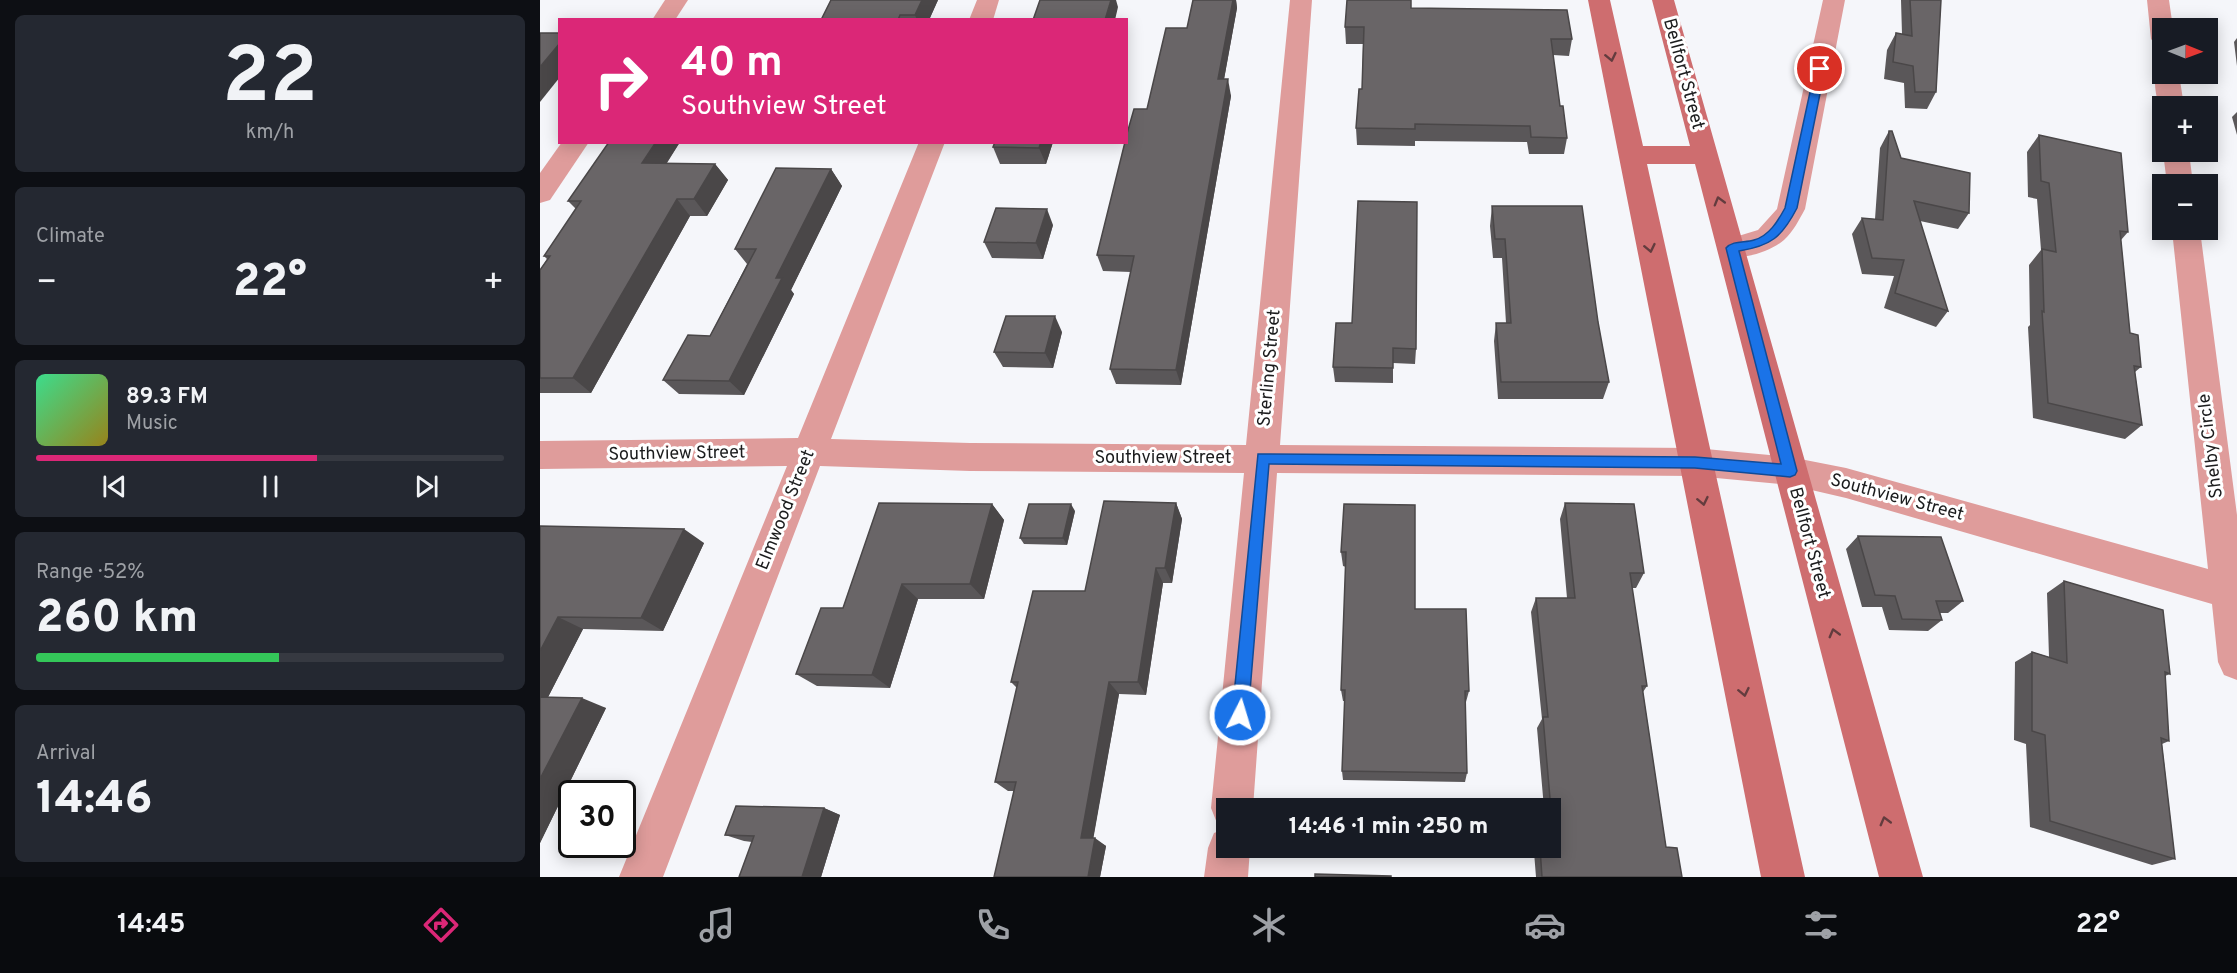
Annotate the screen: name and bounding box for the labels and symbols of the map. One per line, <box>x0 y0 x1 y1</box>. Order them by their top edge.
street label: Bellfort Street <box>1657 16 1709 132</box>
north arrow <box>2152 18 2218 84</box>
pin <box>1794 43 1845 94</box>
one-way arrow <box>1604 52 1617 62</box>
one-way arrow <box>1713 196 1726 206</box>
one-way arrow <box>1643 243 1656 253</box>
street label: Sterling Street <box>1253 308 1287 428</box>
street label: Shelby Circle <box>2193 392 2229 500</box>
street label: Southview Street <box>608 441 746 467</box>
street label: Elmwood Street <box>751 446 821 574</box>
street label: Southview Street <box>1094 447 1232 470</box>
street label: Southview Street <box>1828 469 1966 527</box>
street label: Bellfort Street <box>1783 485 1835 601</box>
one-way arrow <box>1696 496 1709 506</box>
one-way arrow <box>1829 628 1841 638</box>
position arrow <box>1208 683 1272 747</box>
one-way arrow <box>1737 686 1750 696</box>
speed limit sign: 30 <box>558 780 636 858</box>
one-way arrow <box>1880 816 1893 826</box>

